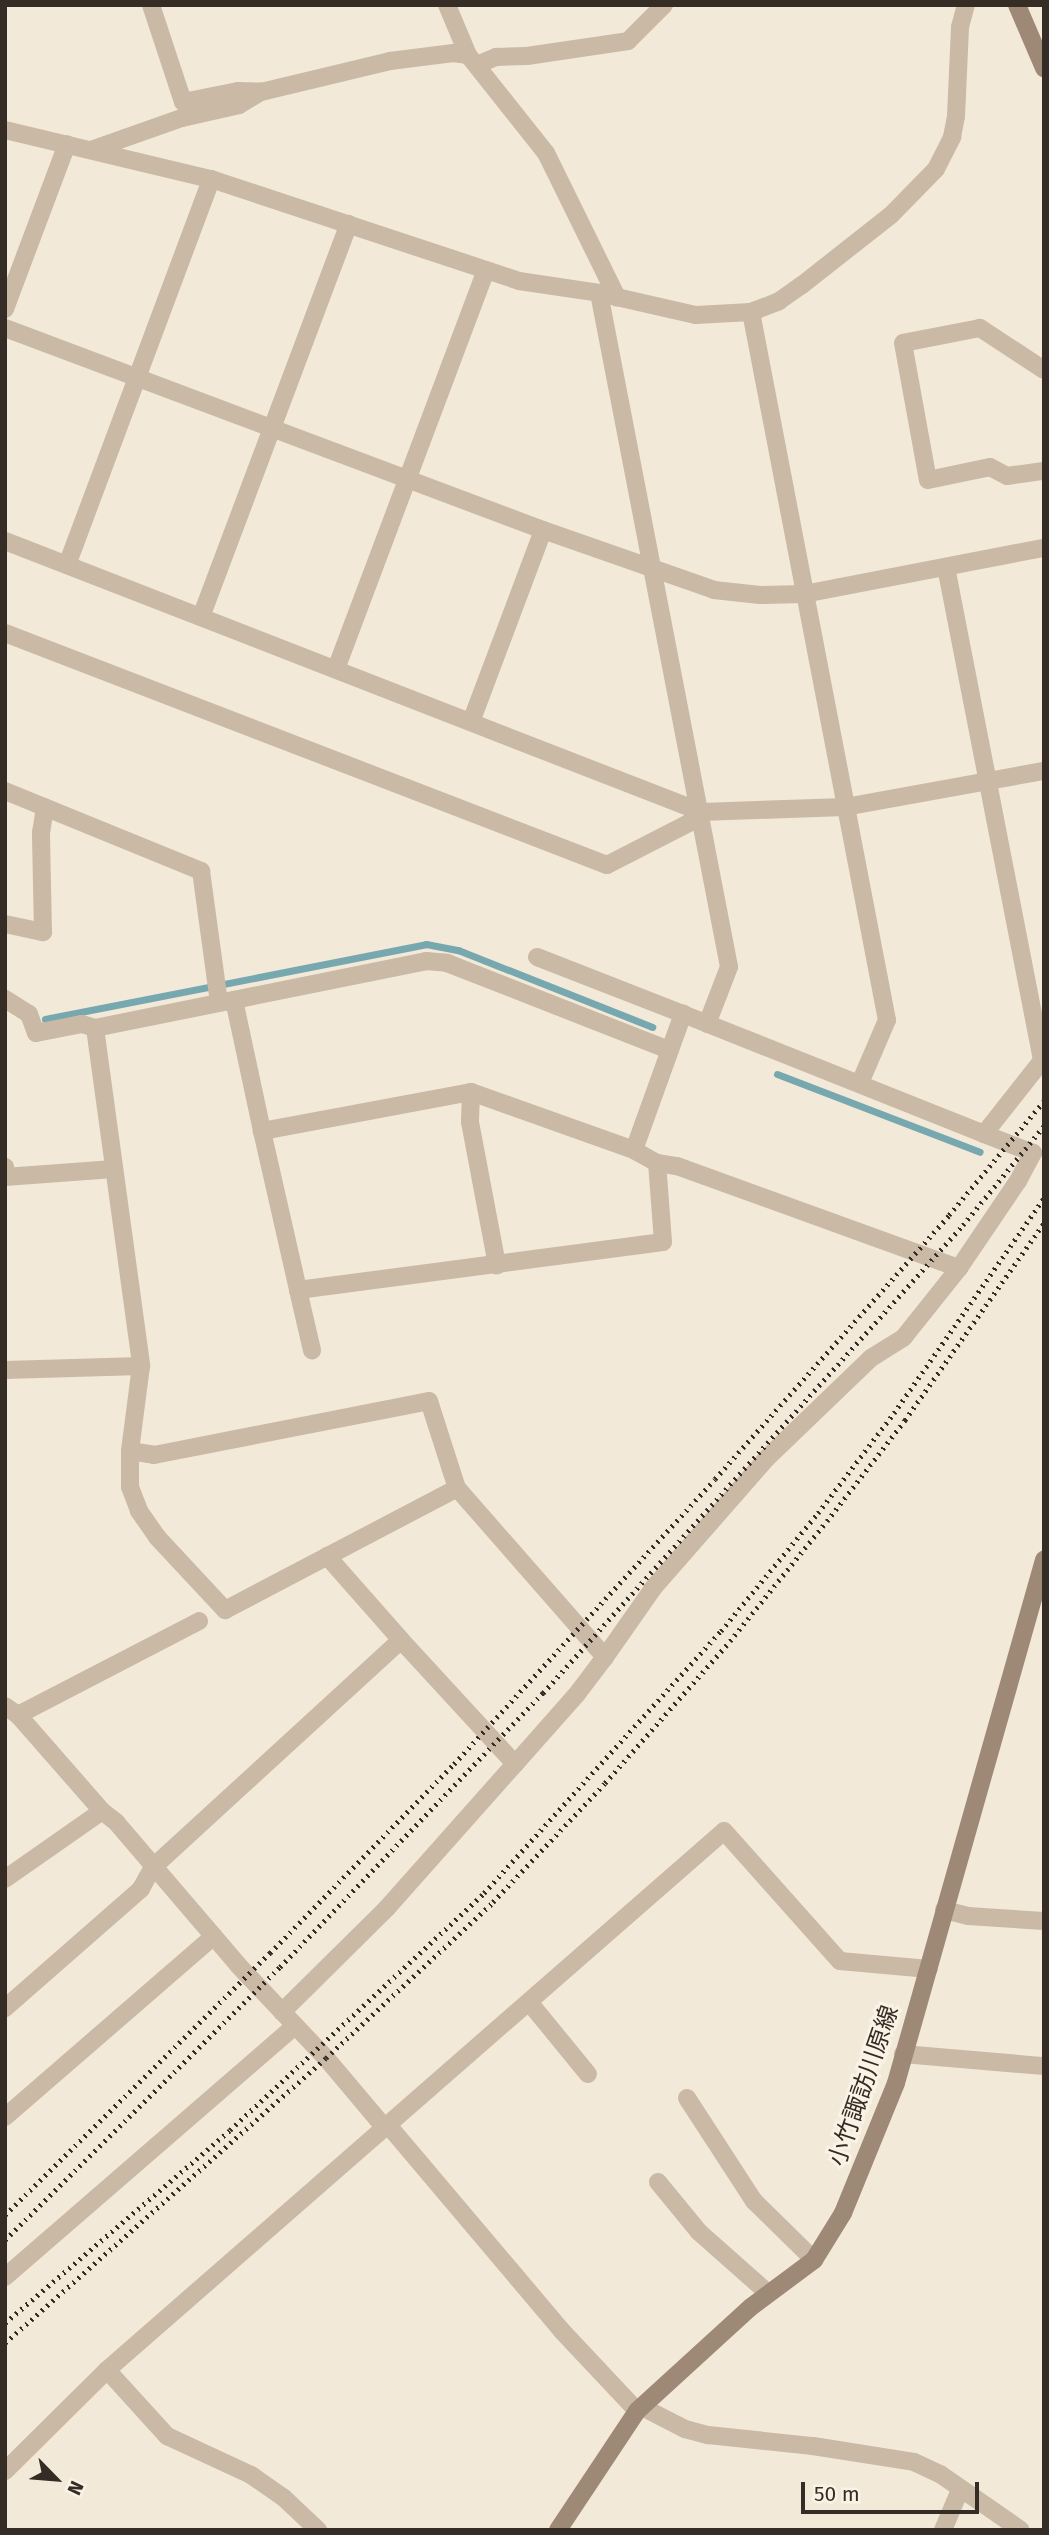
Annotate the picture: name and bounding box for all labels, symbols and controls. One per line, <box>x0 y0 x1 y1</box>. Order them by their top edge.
street label: 小竹諏訪川原線 <box>823 2002 905 2170</box>
north arrow <box>21 2444 91 2514</box>
scale bar <box>804 2468 982 2512</box>
text: N <box>62 2478 89 2499</box>
text: 50 m <box>814 2481 860 2507</box>

